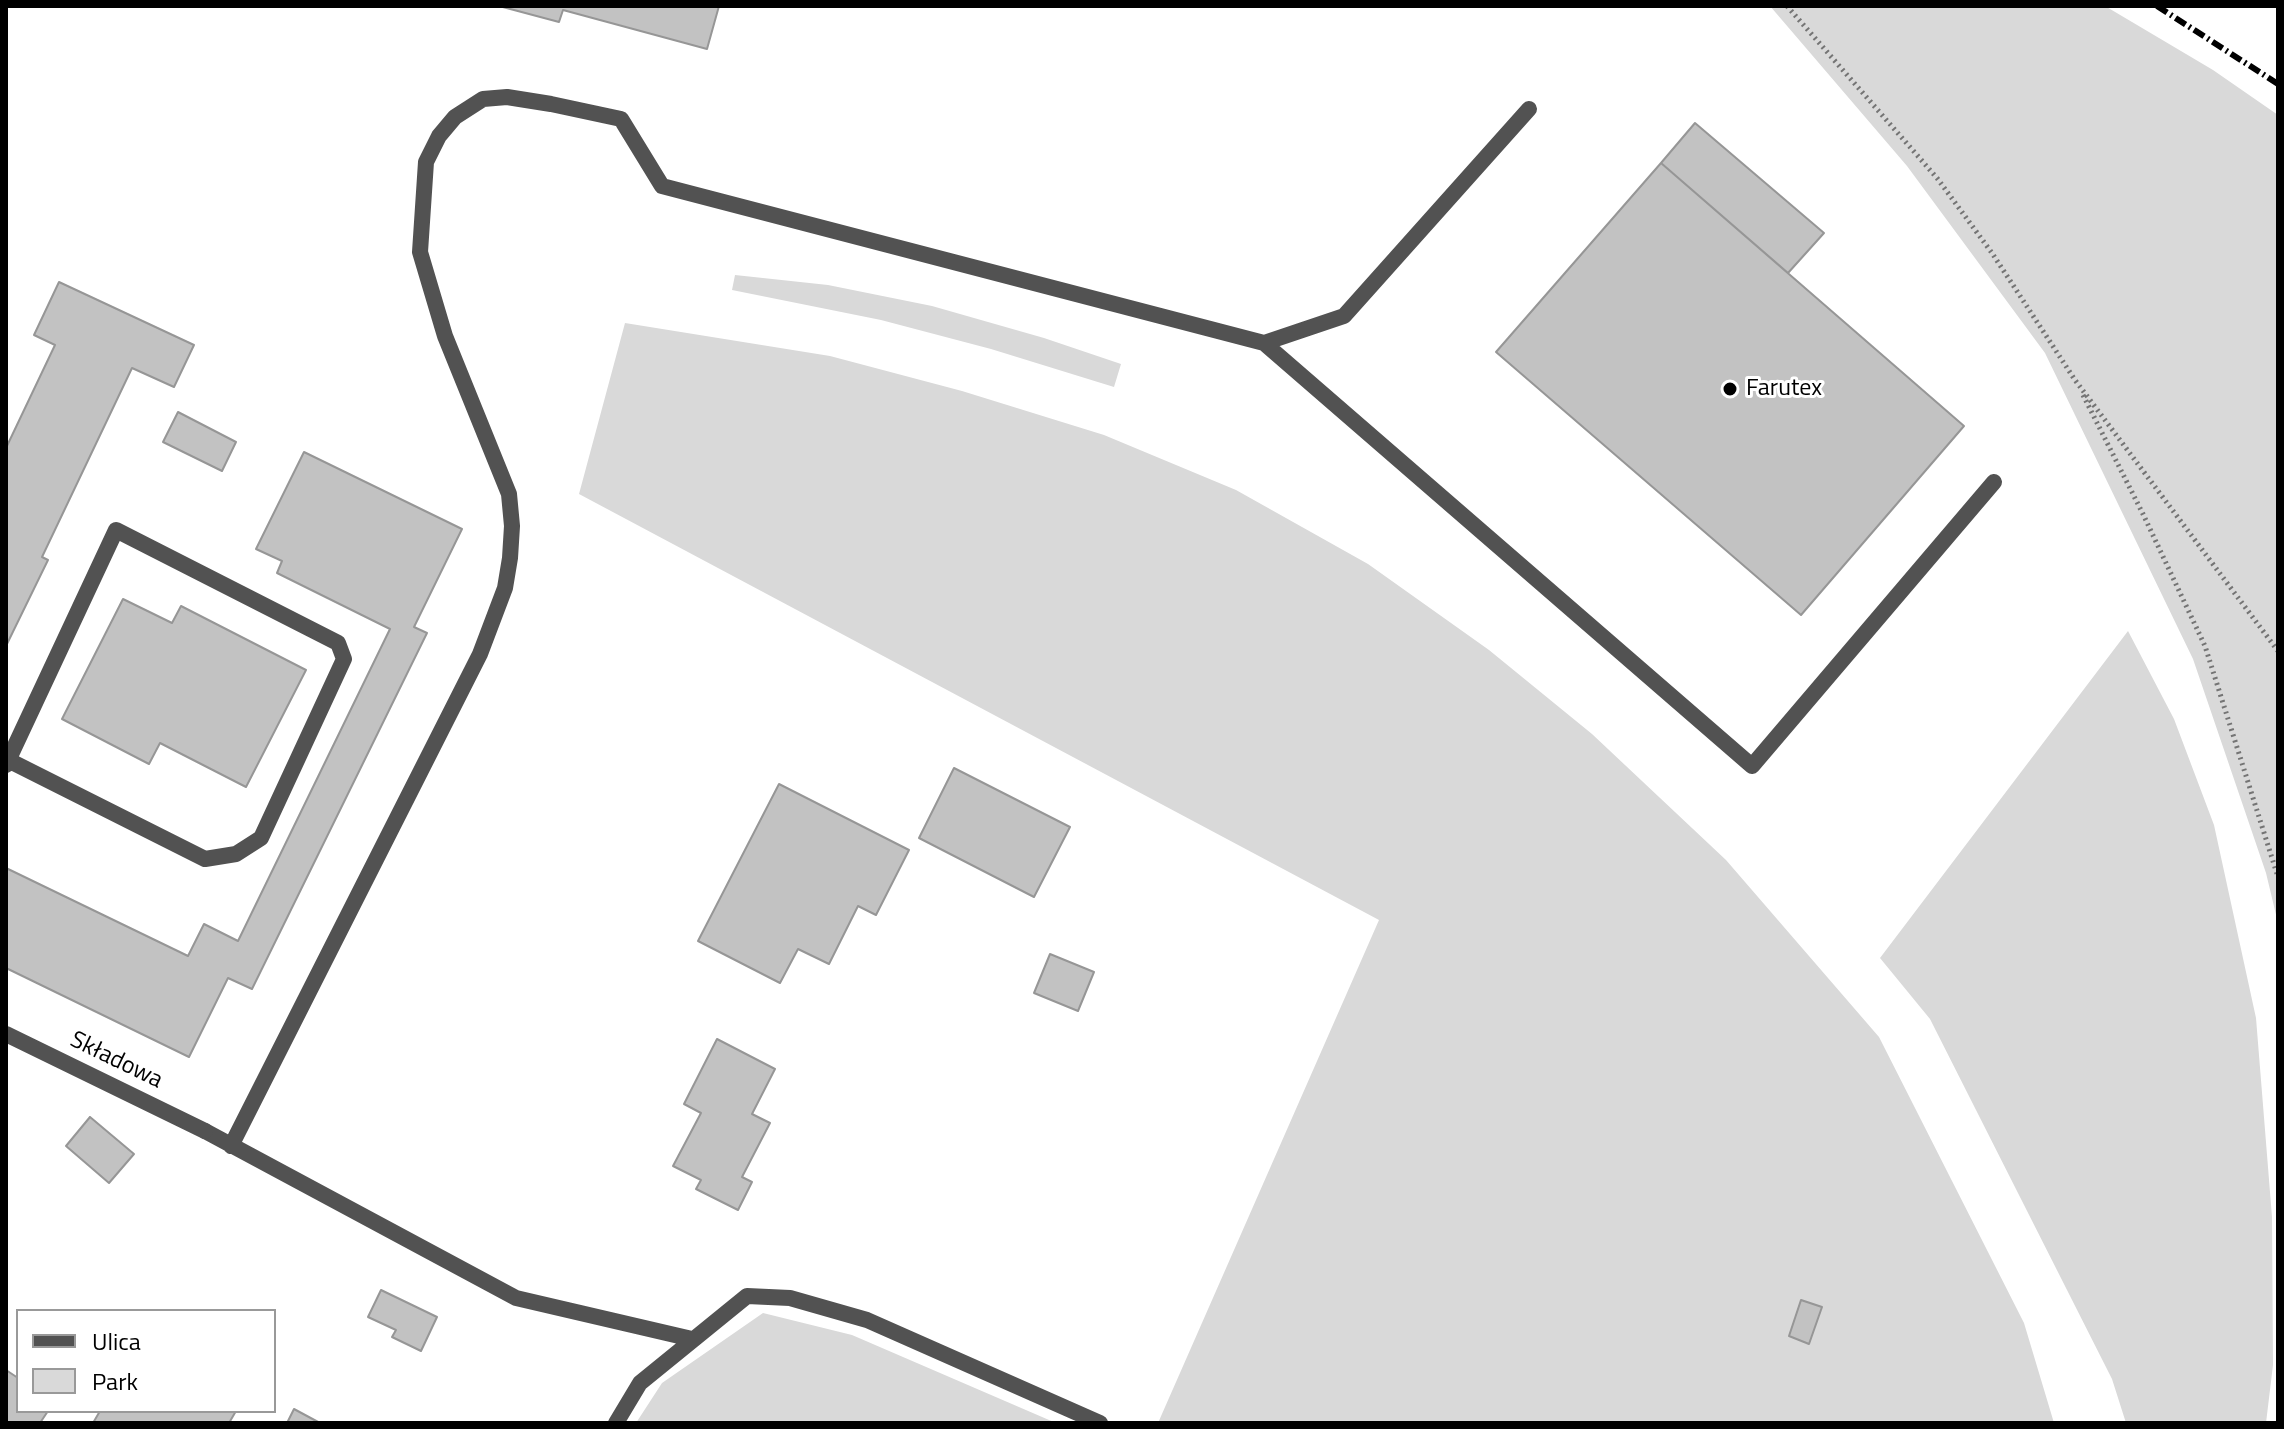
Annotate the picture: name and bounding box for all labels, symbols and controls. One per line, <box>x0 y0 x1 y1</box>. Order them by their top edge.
place label: Farutex <box>1746 375 1822 403</box>
marker: Farutex <box>1721 380 1739 398</box>
street label: Składowa <box>65 1026 167 1096</box>
legend <box>16 1309 276 1413</box>
text: Ulica <box>92 1323 141 1359</box>
text: Park <box>92 1363 138 1399</box>

